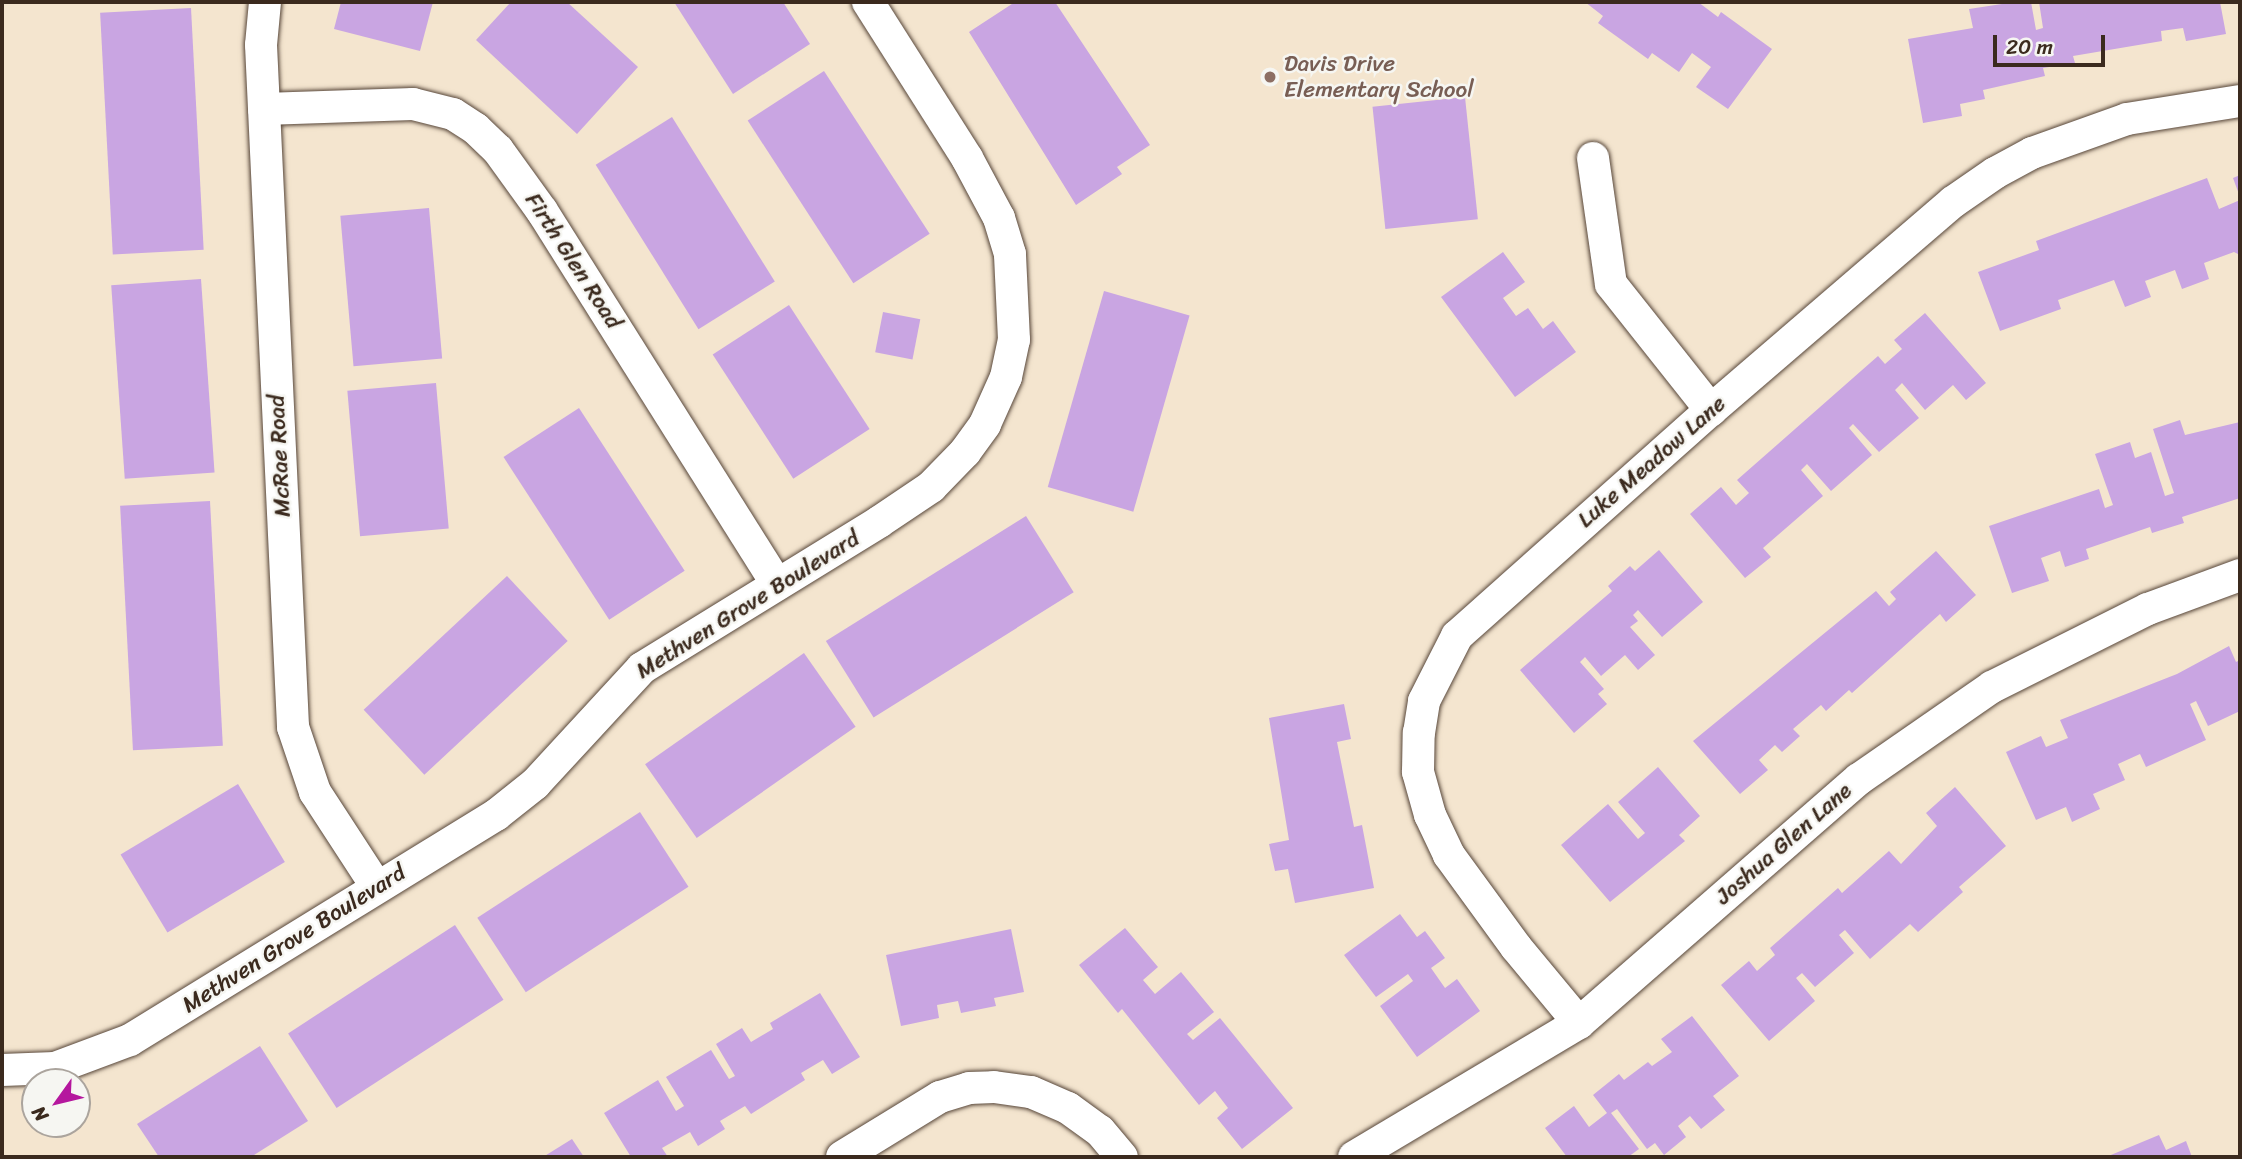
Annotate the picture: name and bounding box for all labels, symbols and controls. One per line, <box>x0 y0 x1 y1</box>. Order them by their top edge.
scale bar <box>1997 21 2109 65</box>
text: 20 m <box>2006 28 2053 66</box>
place label: Davis Drive Elementary School <box>1284 50 1474 104</box>
marker: Davis Drive Elementary School <box>1262 69 1278 85</box>
street label: Firth Glen Road <box>519 188 627 334</box>
street label: Luke Meadow Lane <box>1572 390 1732 534</box>
street label: McRae Road <box>263 394 297 518</box>
street label: Methven Grove Boulevard <box>632 525 864 685</box>
street label: Joshua Glen Lane <box>1710 777 1858 911</box>
street label: Methven Grove Boulevard <box>178 859 410 1019</box>
north arrow <box>21 1068 91 1138</box>
text: N <box>22 1099 57 1129</box>

